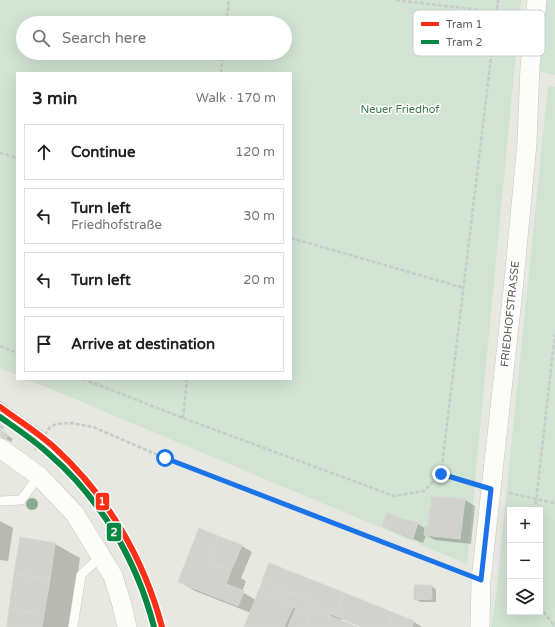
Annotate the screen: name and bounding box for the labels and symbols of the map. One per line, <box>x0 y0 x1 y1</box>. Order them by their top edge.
legend <box>413 10 545 56</box>
text: Tram 1 <box>446 18 482 31</box>
text: Tram 2 <box>446 36 482 49</box>
park label: Neuer Friedhof <box>361 103 440 116</box>
street label: FRIEDHOFSTRASSE <box>498 260 522 368</box>
route start <box>156 449 174 467</box>
route end <box>432 465 450 483</box>
line badge: 1 <box>95 492 110 511</box>
text: 1 <box>99 495 106 508</box>
line badge: 2 <box>106 522 122 542</box>
text: 2 <box>111 526 118 539</box>

